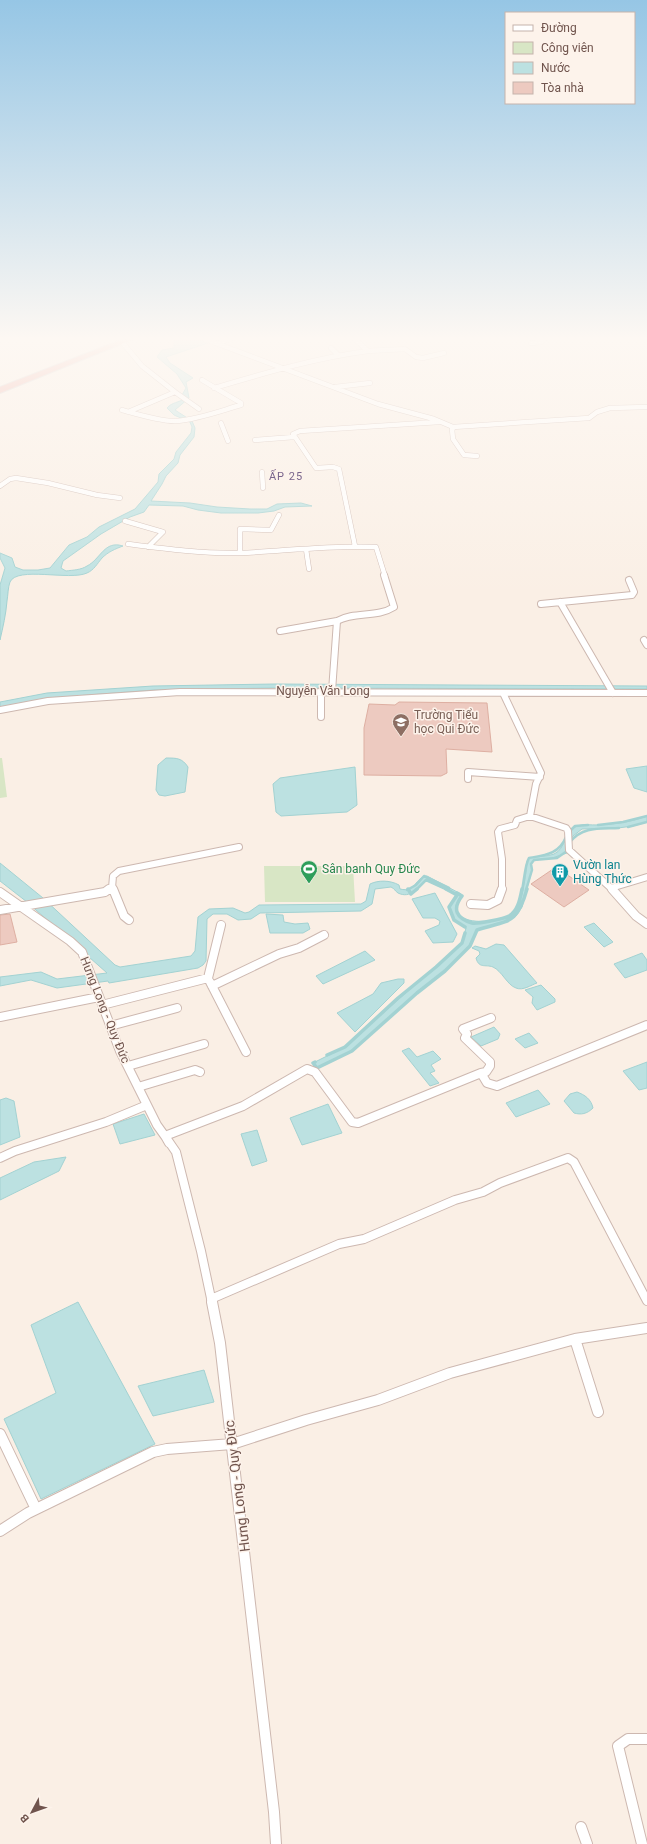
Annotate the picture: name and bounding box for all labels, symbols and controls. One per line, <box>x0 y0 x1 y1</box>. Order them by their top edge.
legend <box>505 12 635 104</box>
text: Đường <box>541 21 577 35</box>
text: Công viên <box>541 41 594 55</box>
text: Nước <box>541 61 570 75</box>
text: Tòa nhà <box>541 81 584 95</box>
district label: ẤP 25 <box>269 469 303 483</box>
street label: Nguyễn Văn Long <box>276 684 370 698</box>
place label: Trường Tiểu học Qui Đức <box>414 708 479 736</box>
school or university icon: Trường Tiểu học Qui Đức <box>391 712 411 737</box>
place label: Vườn lan Hùng Thức <box>573 858 632 886</box>
sports icon: Sân banh Quy Đức <box>299 859 319 884</box>
place label: Sân banh Quy Đức <box>322 862 420 876</box>
building icon: Vườn lan Hùng Thức <box>550 862 570 887</box>
street label: Hưng Long - Quy Đức <box>77 955 133 1065</box>
street label: Hưng Long - Quy Đức <box>221 1419 253 1553</box>
north arrow <box>12 1792 52 1832</box>
text: B <box>18 1811 32 1825</box>

